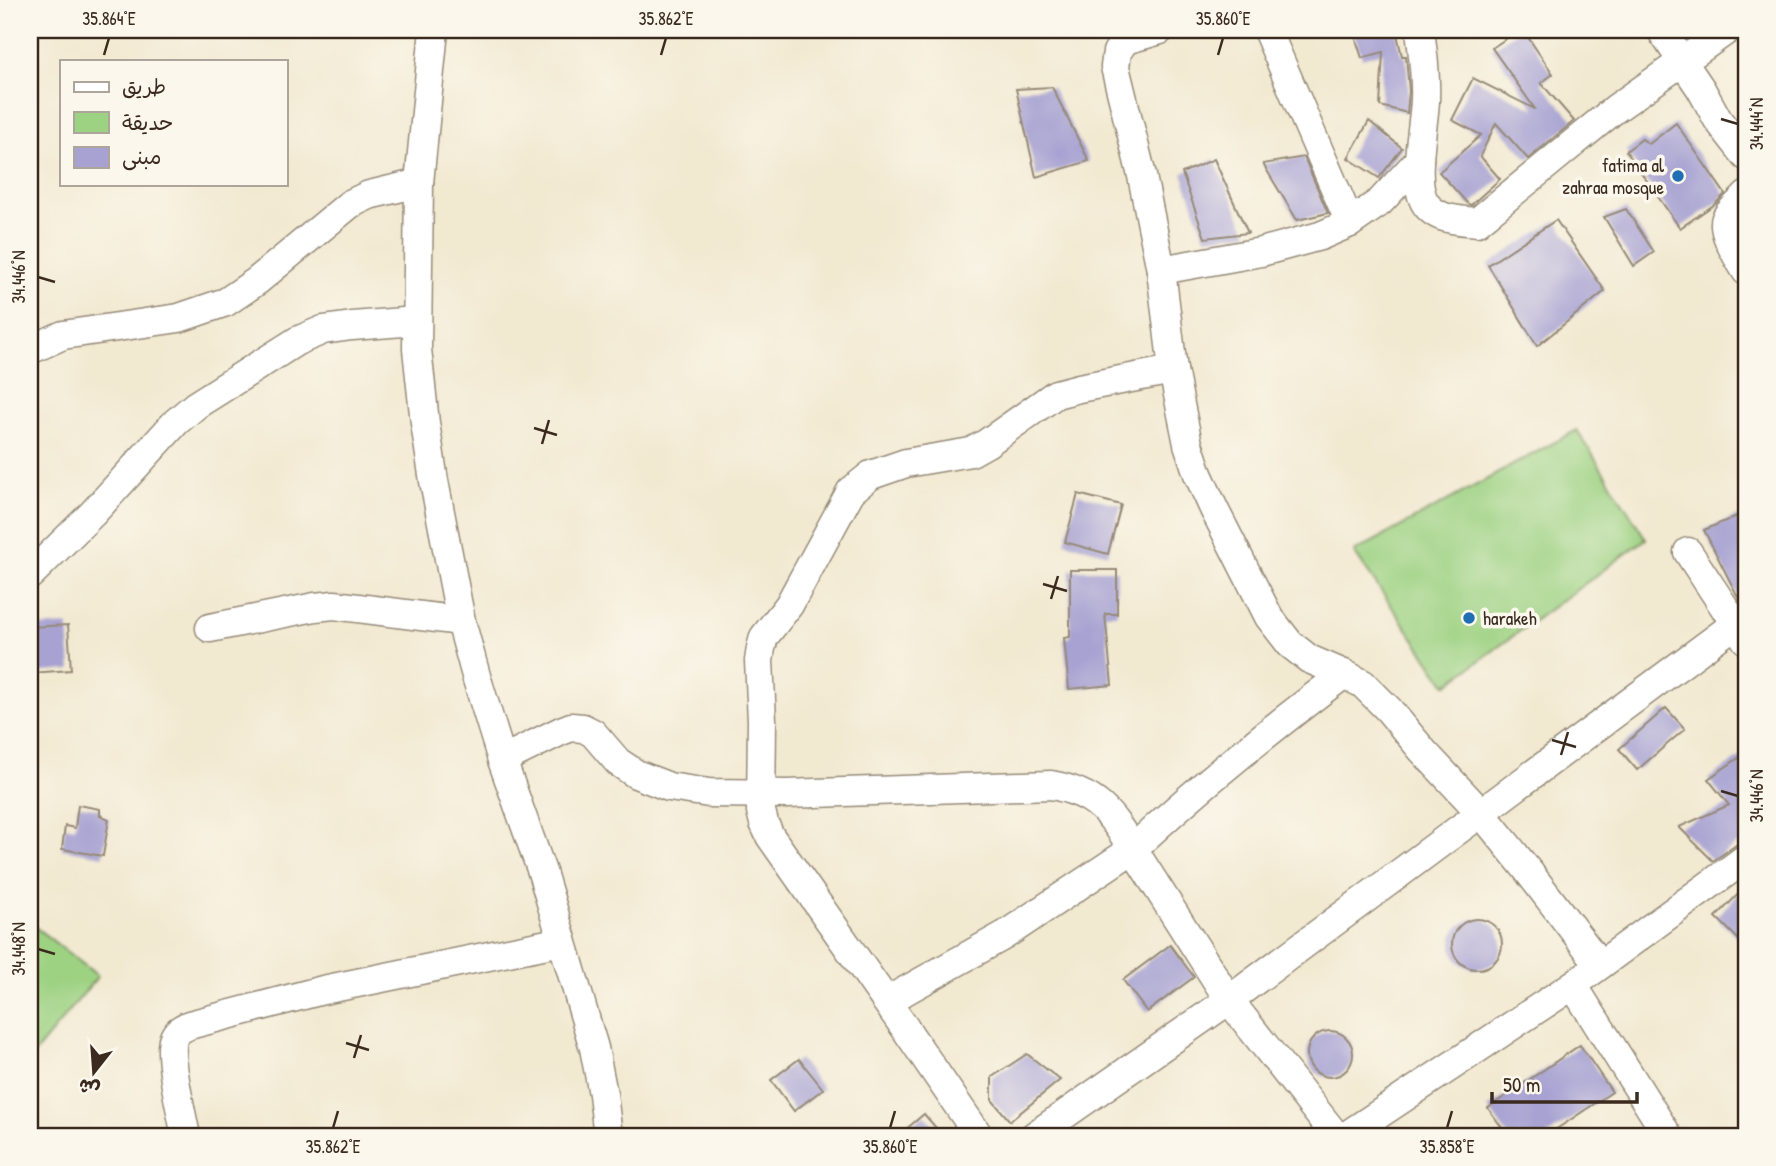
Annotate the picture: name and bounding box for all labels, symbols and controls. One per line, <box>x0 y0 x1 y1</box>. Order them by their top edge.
text: 35.864°E <box>82 6 136 31</box>
text: 35.862°E <box>638 6 694 31</box>
text: 35.860°E <box>1196 6 1250 31</box>
legend <box>60 60 287 186</box>
text: طريق <box>122 72 166 101</box>
text: 34.444°N <box>1744 98 1769 150</box>
text: حديقة <box>122 108 173 137</box>
text: مبنى <box>122 142 161 171</box>
place label: fatima al zahraa mosque <box>1562 152 1665 200</box>
marker: fatima al zahraa mosque <box>1670 168 1686 184</box>
text: 34.446°N <box>6 250 31 304</box>
place label: harakeh <box>1483 605 1537 631</box>
marker: harakeh <box>1461 610 1477 626</box>
text: 34.446°N <box>1744 769 1769 823</box>
text: 34.448°N <box>6 922 31 976</box>
north arrow <box>60 1036 130 1106</box>
scale bar <box>1492 1061 1638 1105</box>
text: 50 m <box>1503 1070 1540 1099</box>
text: ش <box>75 1073 103 1104</box>
text: 35.862°E <box>305 1134 361 1159</box>
text: 35.860°E <box>863 1134 917 1159</box>
text: 35.858°E <box>1420 1134 1474 1159</box>

